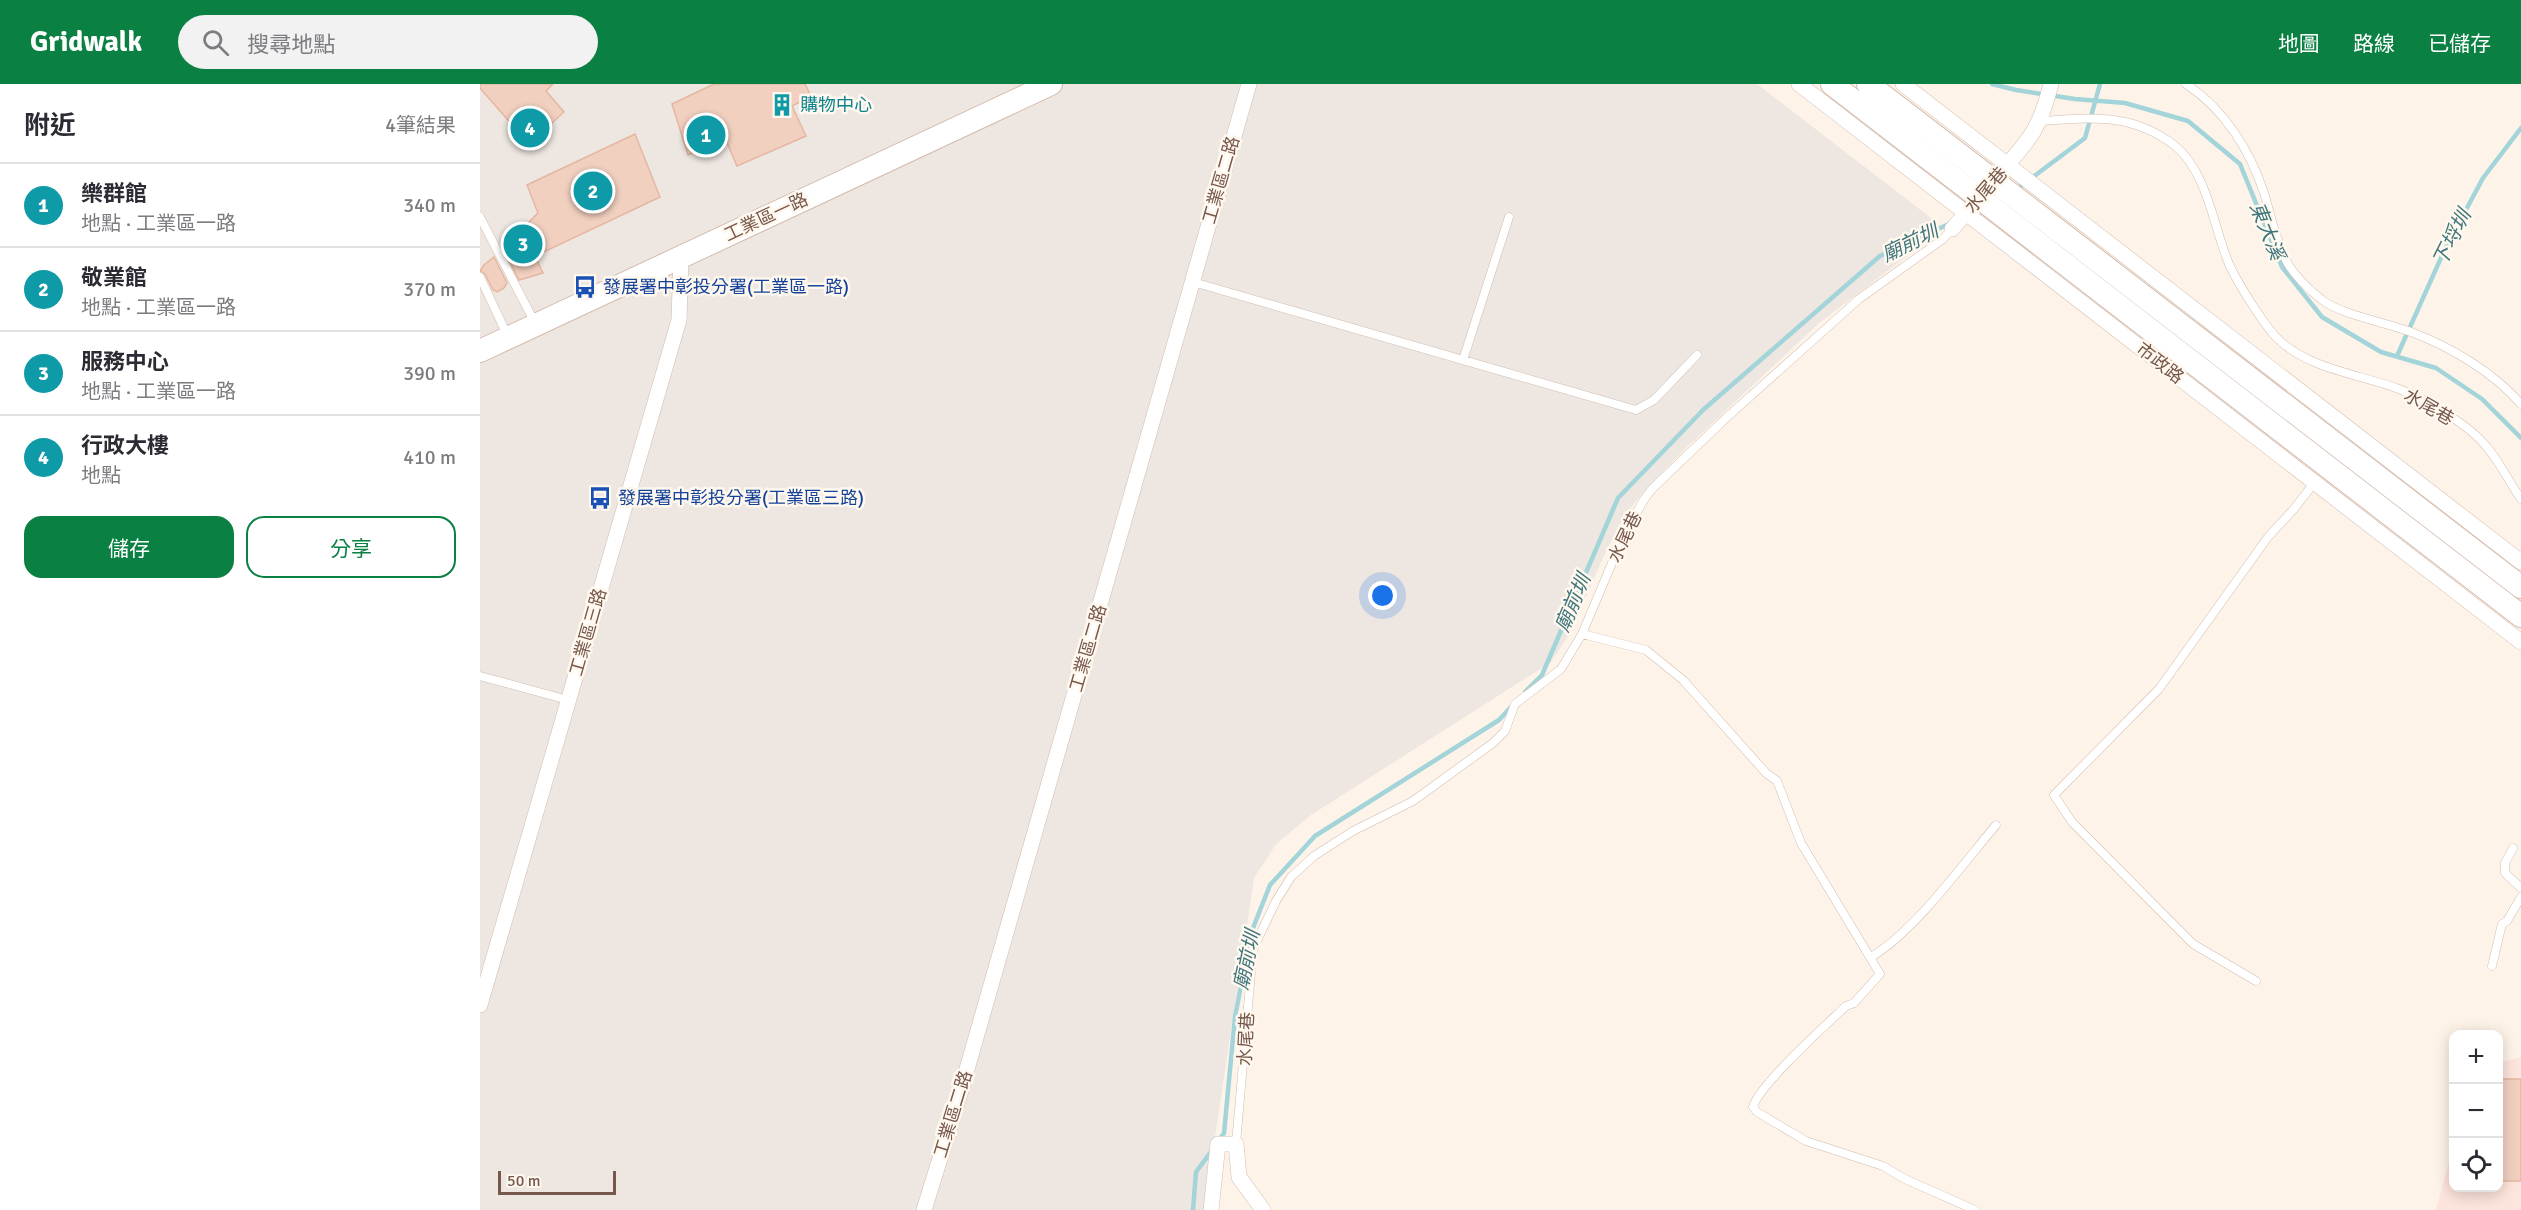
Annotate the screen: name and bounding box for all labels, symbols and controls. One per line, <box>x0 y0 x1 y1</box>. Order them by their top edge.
search box <box>178 15 598 69</box>
text: Gridwalk <box>30 25 142 59</box>
icon: search <box>199 26 232 59</box>
text: 搜尋地點 <box>247 31 335 58</box>
text: 地圖 <box>2278 31 2320 57</box>
text: 路線 <box>2353 31 2395 57</box>
text: 已儲存 <box>2428 31 2491 57</box>
building icon: 購物中心 <box>769 92 795 118</box>
place label: 購物中心 <box>800 94 872 116</box>
pin: 4 <box>511 106 550 150</box>
text: 附近 <box>24 110 76 142</box>
pin: 1 <box>686 112 726 158</box>
text: 4筆結果 <box>385 113 456 138</box>
street label: 工業區二路 <box>1198 134 1244 226</box>
street label: 水尾巷 <box>1960 162 2012 218</box>
pin: 2 <box>574 168 612 214</box>
text: 樂群館 <box>81 180 147 207</box>
street label: 工業區一路 <box>721 188 811 246</box>
text: 1 <box>38 193 49 218</box>
text: 340 m <box>403 193 456 218</box>
water label: 東大溪 <box>2244 199 2291 266</box>
water label: 下埒圳 <box>2427 203 2478 270</box>
text: 地點 · 工業區一路 <box>81 211 236 236</box>
water label: 廟前圳 <box>1878 217 1945 267</box>
pin: 3 <box>504 222 543 266</box>
text: 敬業館 <box>81 264 147 291</box>
bus stop icon: 發展署中彰投分署(工業區一路) <box>572 274 598 300</box>
place label: 發展署中彰投分署(工業區一路) <box>603 276 849 298</box>
text: 2 <box>38 277 49 302</box>
text: 370 m <box>403 277 456 302</box>
text: 地點 · 工業區一路 <box>81 295 236 320</box>
street label: 市政路 <box>2132 338 2188 388</box>
text: 服務中心 <box>81 348 169 375</box>
text: 3 <box>38 361 49 386</box>
text: 390 m <box>403 361 456 386</box>
text: 地點 · 工業區一路 <box>81 379 236 404</box>
street label: 水尾巷 <box>2400 384 2458 430</box>
text: 行政大樓 <box>81 432 169 459</box>
text: 4 <box>38 445 49 470</box>
text: 410 m <box>403 445 456 470</box>
text: 地點 <box>81 463 121 488</box>
bus stop icon: 發展署中彰投分署(工業區三路) <box>587 485 613 511</box>
place label: 發展署中彰投分署(工業區三路) <box>618 487 864 509</box>
street label: 水尾巷 <box>1603 508 1647 566</box>
button: 儲存 <box>24 516 234 578</box>
button: 分享 <box>246 516 456 578</box>
water label: 廟前圳 <box>1550 568 1597 635</box>
your location <box>1368 581 1397 610</box>
street label: 工業區三路 <box>565 586 611 678</box>
street label: 工業區二路 <box>1065 602 1111 694</box>
water label: 廟前圳 <box>1229 925 1266 992</box>
street label: 水尾巷 <box>1234 1011 1258 1067</box>
map controls <box>2449 1030 2503 1192</box>
button: + <box>2449 1030 2503 1084</box>
street label: 工業區二路 <box>929 1068 977 1160</box>
button: − <box>2449 1084 2503 1138</box>
button: locate <box>2449 1138 2503 1192</box>
scale bar <box>498 1168 616 1196</box>
text: 50 m <box>507 1171 541 1191</box>

